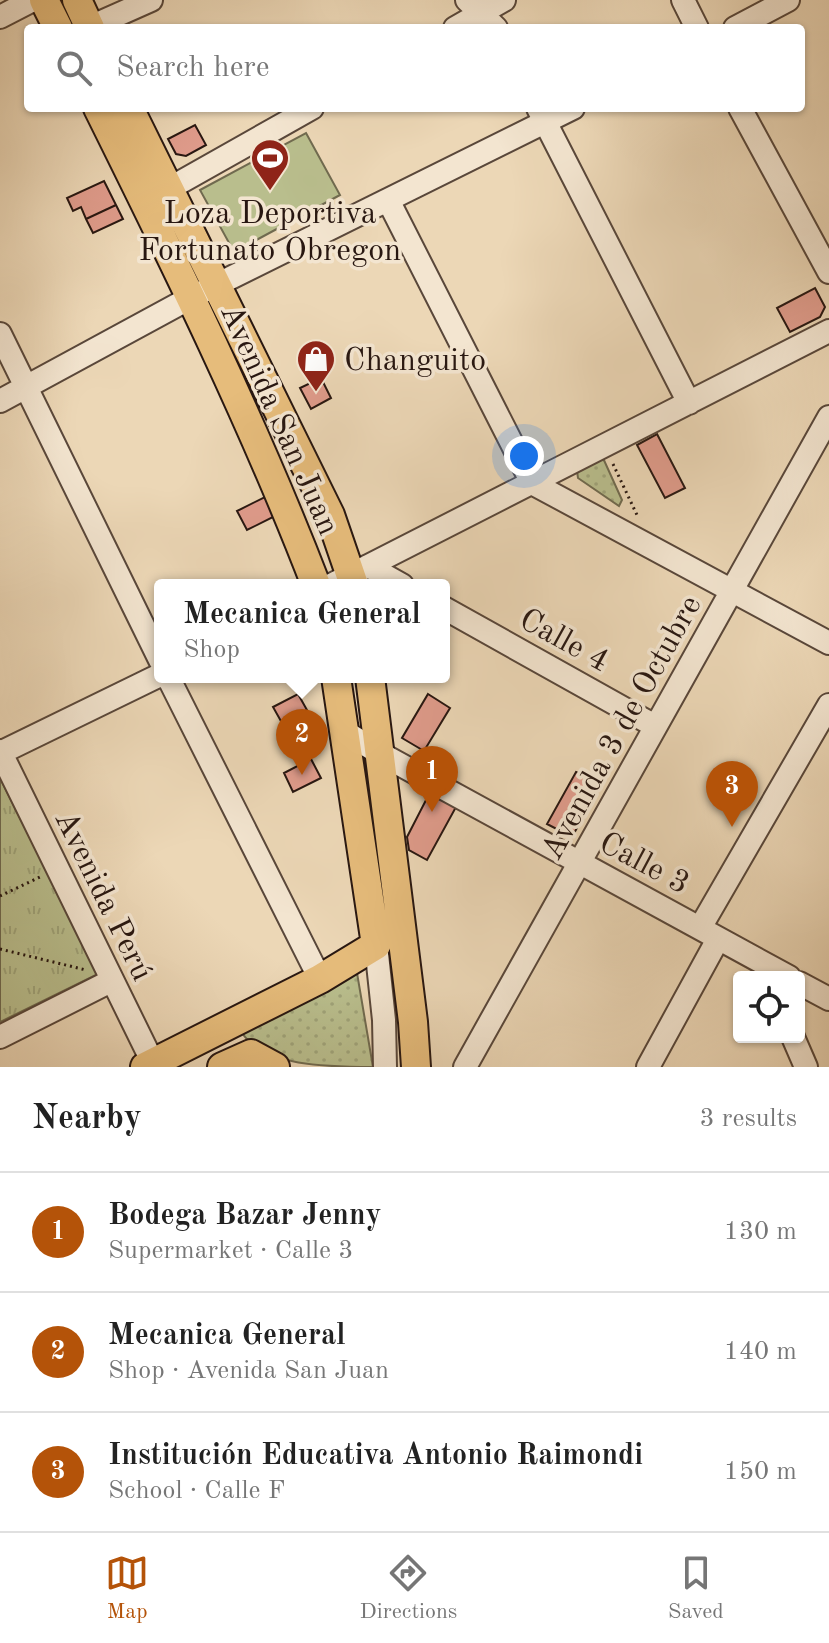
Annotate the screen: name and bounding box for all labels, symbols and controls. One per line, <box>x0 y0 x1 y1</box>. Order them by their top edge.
search box <box>24 24 805 112</box>
icon: search <box>52 46 96 90</box>
text: Search here <box>116 53 270 83</box>
sports icon: Loza Deportiva Fortunato Obregon <box>249 137 291 192</box>
place label: Loza Deportiva Fortunato Obregon <box>139 199 401 268</box>
street label: Avenida San Juan <box>213 300 344 541</box>
shop icon: Changuito <box>295 338 337 393</box>
place label: Changuito <box>344 346 486 378</box>
your location <box>504 436 544 476</box>
popup <box>154 579 450 683</box>
street label: Avenida 3 de Octubre <box>537 591 709 866</box>
text: Mecanica General <box>183 600 421 630</box>
street label: Calle 4 <box>513 604 614 679</box>
text: Shop <box>183 637 240 663</box>
pin: 2 <box>276 709 328 775</box>
pin: 1 <box>406 746 458 812</box>
pin: 3 <box>706 761 758 827</box>
street label: Avenida Perú <box>47 806 157 986</box>
street label: Calle 3 <box>593 828 694 901</box>
map controls <box>733 971 805 1043</box>
button: locate <box>733 971 805 1043</box>
text: Nearby <box>32 1102 142 1136</box>
text: 3 results <box>699 1106 797 1132</box>
text: Bodega Bazar Jenny <box>108 1201 381 1231</box>
text: 1 <box>50 1219 66 1245</box>
text: 130 m <box>724 1219 797 1245</box>
text: Supermarket · Calle 3 <box>108 1238 353 1264</box>
text: Mecanica General <box>108 1321 345 1351</box>
text: 2 <box>50 1339 66 1365</box>
text: 140 m <box>724 1339 797 1365</box>
text: Shop · Avenida San Juan <box>108 1358 389 1384</box>
text: Institución Educativa Antonio Raimondi <box>108 1441 643 1471</box>
text: 3 <box>50 1459 66 1485</box>
text: 150 m <box>724 1459 797 1485</box>
text: School · Calle F <box>108 1478 285 1504</box>
tab: Map <box>105 1551 149 1626</box>
tab: Directions <box>360 1551 457 1626</box>
tab: Saved <box>668 1551 724 1626</box>

